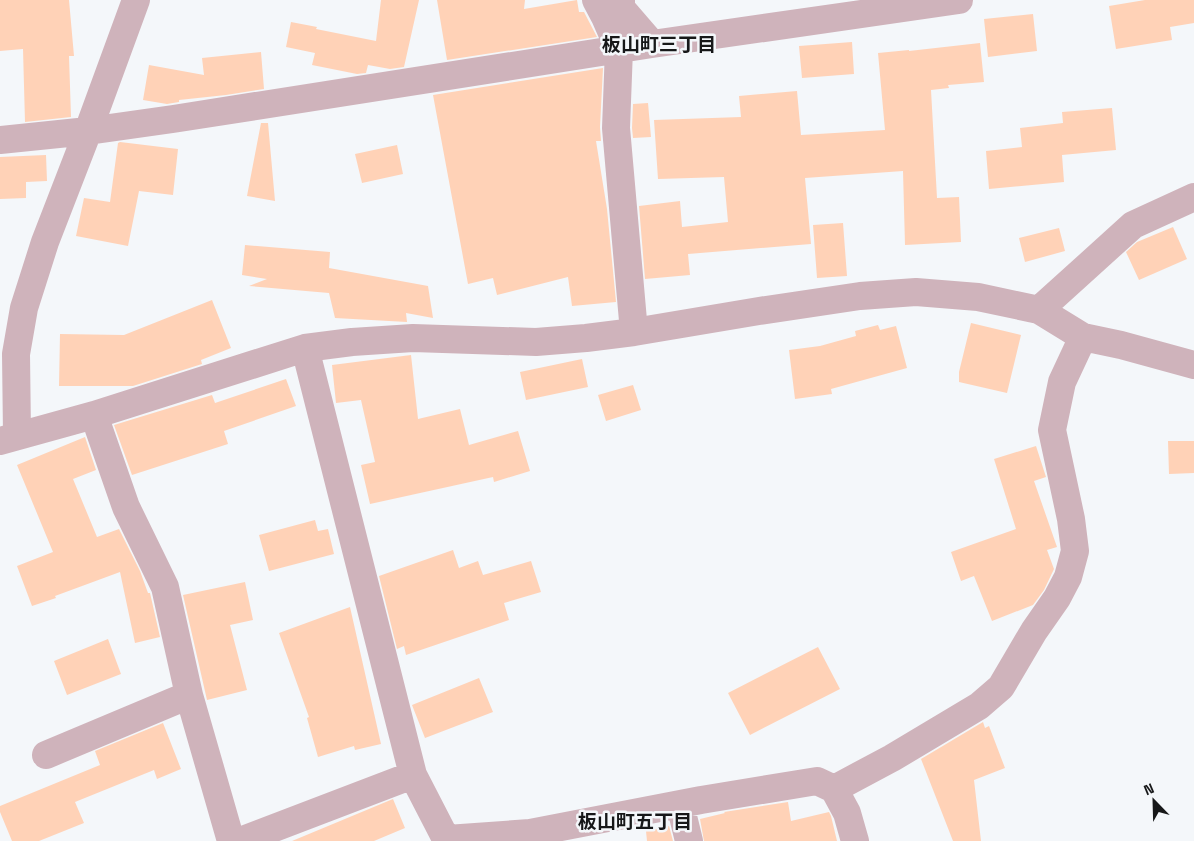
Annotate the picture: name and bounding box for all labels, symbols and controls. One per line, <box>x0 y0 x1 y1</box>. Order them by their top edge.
district label: 板山町三丁目 <box>602 32 716 57</box>
north arrow <box>1129 776 1179 826</box>
text: N <box>1141 779 1157 799</box>
district label: 板山町五丁目 <box>578 809 692 834</box>

